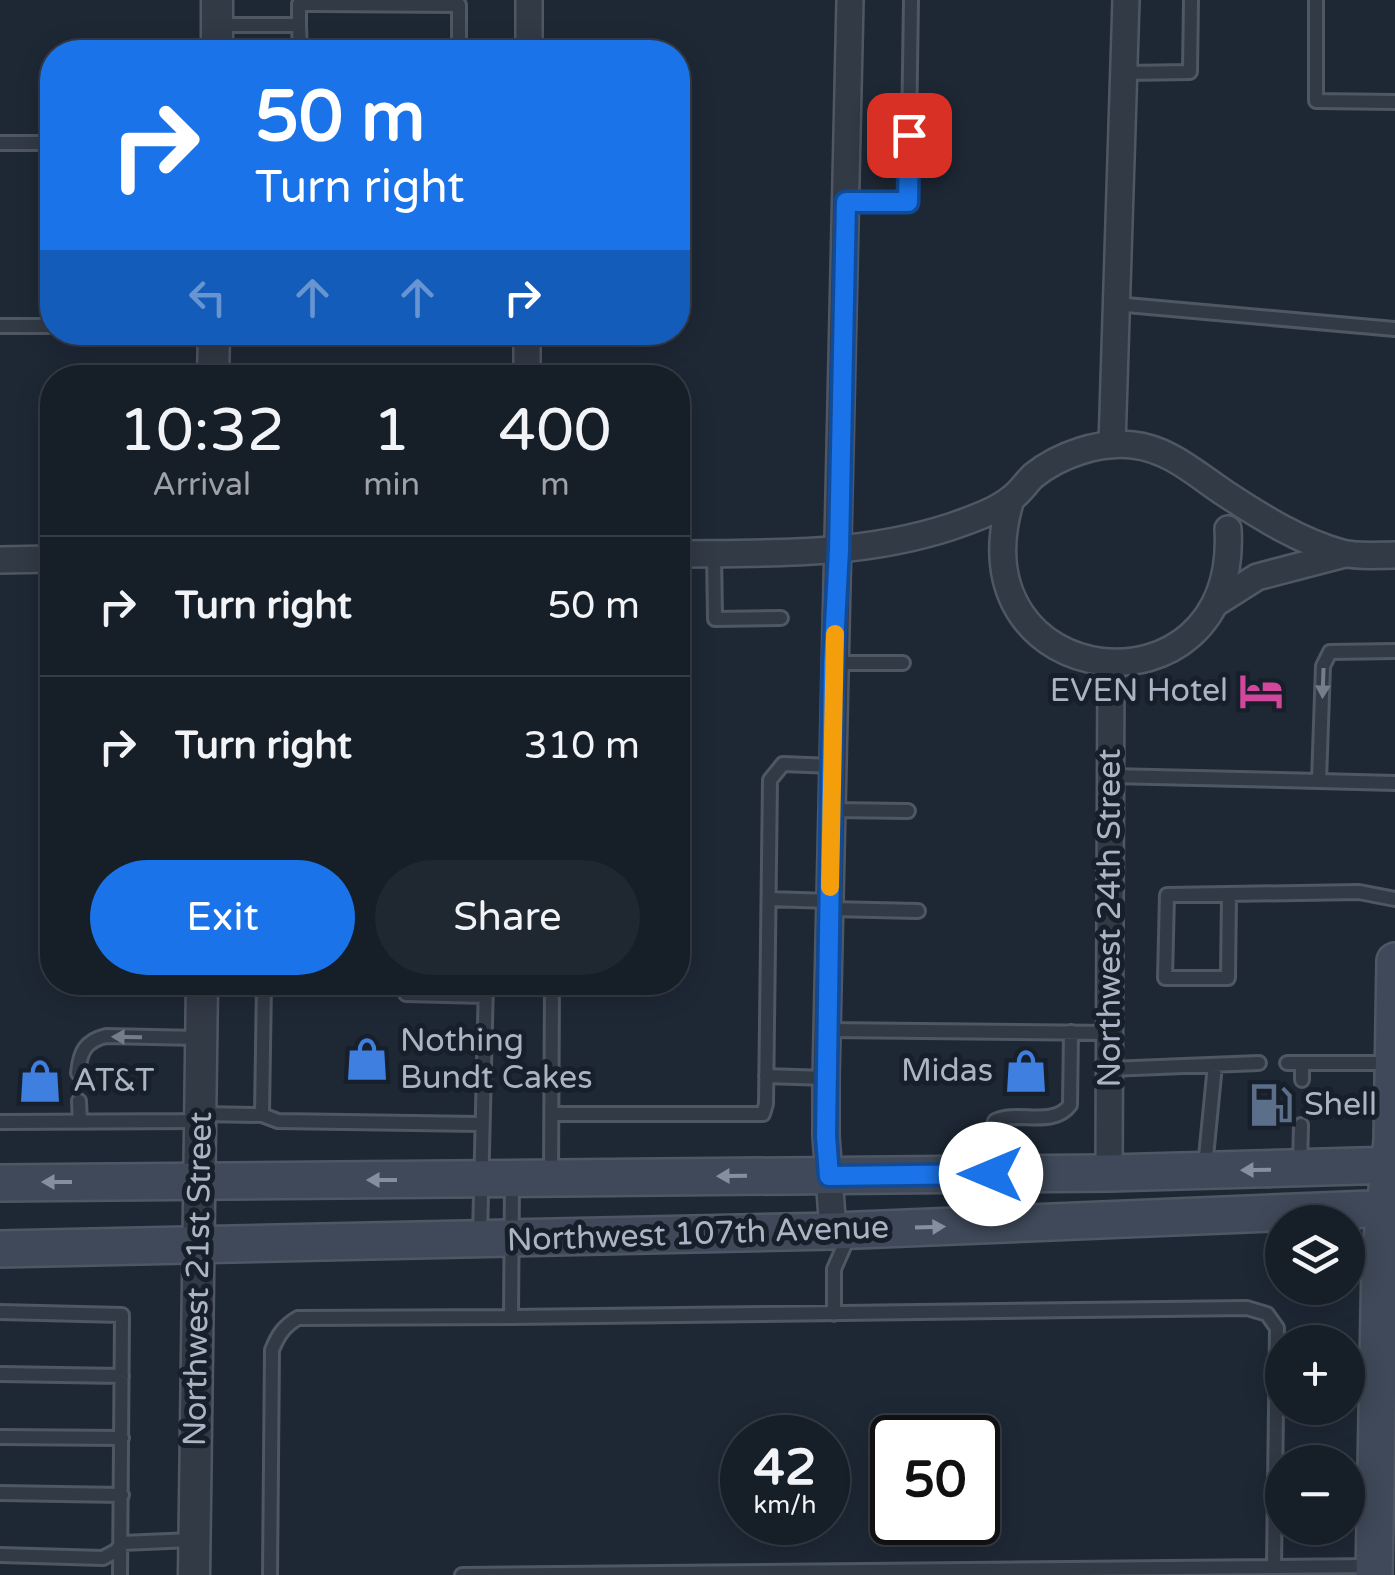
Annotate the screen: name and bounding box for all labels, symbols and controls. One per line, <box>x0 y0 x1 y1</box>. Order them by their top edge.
text: 50 m <box>255 76 425 160</box>
icon: right <box>90 80 220 210</box>
pin <box>867 93 952 178</box>
icon: arrive <box>882 108 937 163</box>
text: Turn right <box>255 161 464 215</box>
icon: left <box>180 270 235 325</box>
icon: ahead <box>285 270 340 325</box>
icon: ahead <box>390 270 445 325</box>
icon: right <box>495 270 550 325</box>
text: 10:32 <box>118 395 285 467</box>
text: 1 <box>373 395 410 467</box>
text: 400 <box>498 395 612 467</box>
text: Arrival <box>152 466 251 504</box>
text: min <box>363 466 420 504</box>
text: m <box>540 466 570 504</box>
icon: right <box>90 579 145 634</box>
text: Turn right <box>175 583 352 629</box>
text: 50 m <box>548 583 640 629</box>
hotel icon: EVEN Hotel <box>1237 667 1285 715</box>
one-way arrow <box>1315 668 1331 700</box>
place label: EVEN Hotel <box>1050 672 1228 710</box>
icon: right <box>90 719 145 774</box>
text: Turn right <box>175 723 352 769</box>
text: 310 m <box>524 723 640 769</box>
street label: Northwest 24th Street <box>1091 748 1129 1088</box>
button: Exit <box>90 860 355 975</box>
button: Share <box>375 860 640 975</box>
place label: Nothing Bundt Cakes <box>400 1022 593 1097</box>
one-way arrow <box>111 1028 143 1044</box>
shop icon: Nothing Bundt Cakes <box>343 1035 391 1083</box>
shop icon: Midas <box>1002 1047 1050 1095</box>
place label: Midas <box>901 1052 993 1090</box>
shop icon: AT&T <box>16 1057 64 1105</box>
place label: AT&T <box>73 1062 155 1100</box>
fuel station icon: Shell <box>1247 1081 1295 1129</box>
place label: Shell <box>1304 1086 1377 1124</box>
street label: Northwest 21st Street <box>176 1111 220 1447</box>
position arrow <box>939 1122 1043 1226</box>
one-way arrow <box>1240 1162 1272 1178</box>
one-way arrow <box>715 1169 747 1185</box>
one-way arrow <box>365 1172 397 1188</box>
one-way arrow <box>40 1174 72 1190</box>
map controls <box>1265 1205 1365 1545</box>
button: layers <box>1265 1205 1365 1305</box>
street label: Northwest 107th Avenue <box>506 1208 890 1260</box>
one-way arrow <box>915 1219 946 1235</box>
button: + <box>1265 1325 1365 1425</box>
speed limit sign: 50 <box>870 1415 1000 1545</box>
text: 42 <box>754 1438 816 1498</box>
button: − <box>1265 1445 1365 1545</box>
text: km/h <box>754 1490 816 1520</box>

